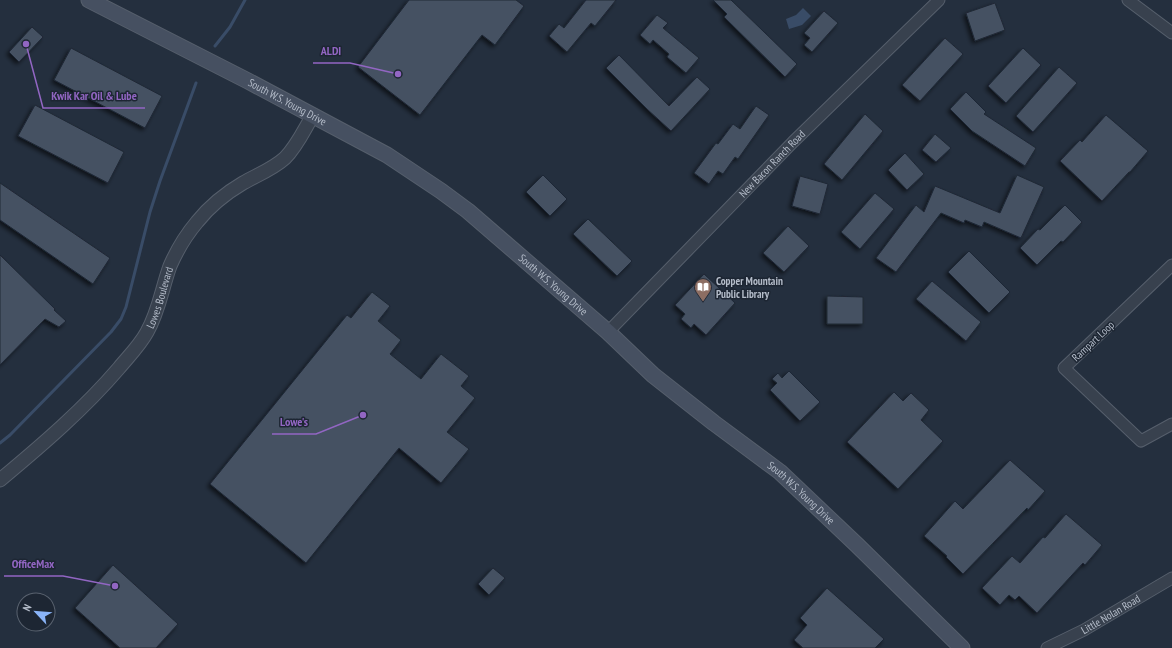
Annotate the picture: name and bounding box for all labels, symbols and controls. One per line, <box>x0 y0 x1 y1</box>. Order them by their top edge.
callout: ALDI <box>313 39 350 63</box>
text: ALDI <box>320 43 341 58</box>
street label: South W.S. Young Drive <box>246 75 329 129</box>
callout: Kwik Kar Oil & Lube <box>43 84 145 108</box>
text: Kwik Kar Oil & Lube <box>51 88 137 103</box>
street label: New Bacon Ranch Road <box>736 127 808 200</box>
street label: South W.S. Young Drive <box>516 251 591 319</box>
street label: Lowes Boulevard <box>143 265 176 331</box>
place label: Copper Mountain Public Library <box>716 274 783 301</box>
library icon: Copper Mountain Public Library <box>693 277 713 302</box>
street label: Rampart Loop <box>1069 318 1117 364</box>
callout: Lowe's <box>272 410 316 434</box>
text: Lowe's <box>280 414 308 429</box>
street label: South W.S. Young Drive <box>765 458 838 528</box>
callout: OfficeMax <box>4 552 63 576</box>
text: OfficeMax <box>12 556 55 571</box>
street label: Little Nolan Road <box>1079 591 1143 637</box>
north arrow <box>16 592 56 632</box>
text: N <box>19 602 35 613</box>

